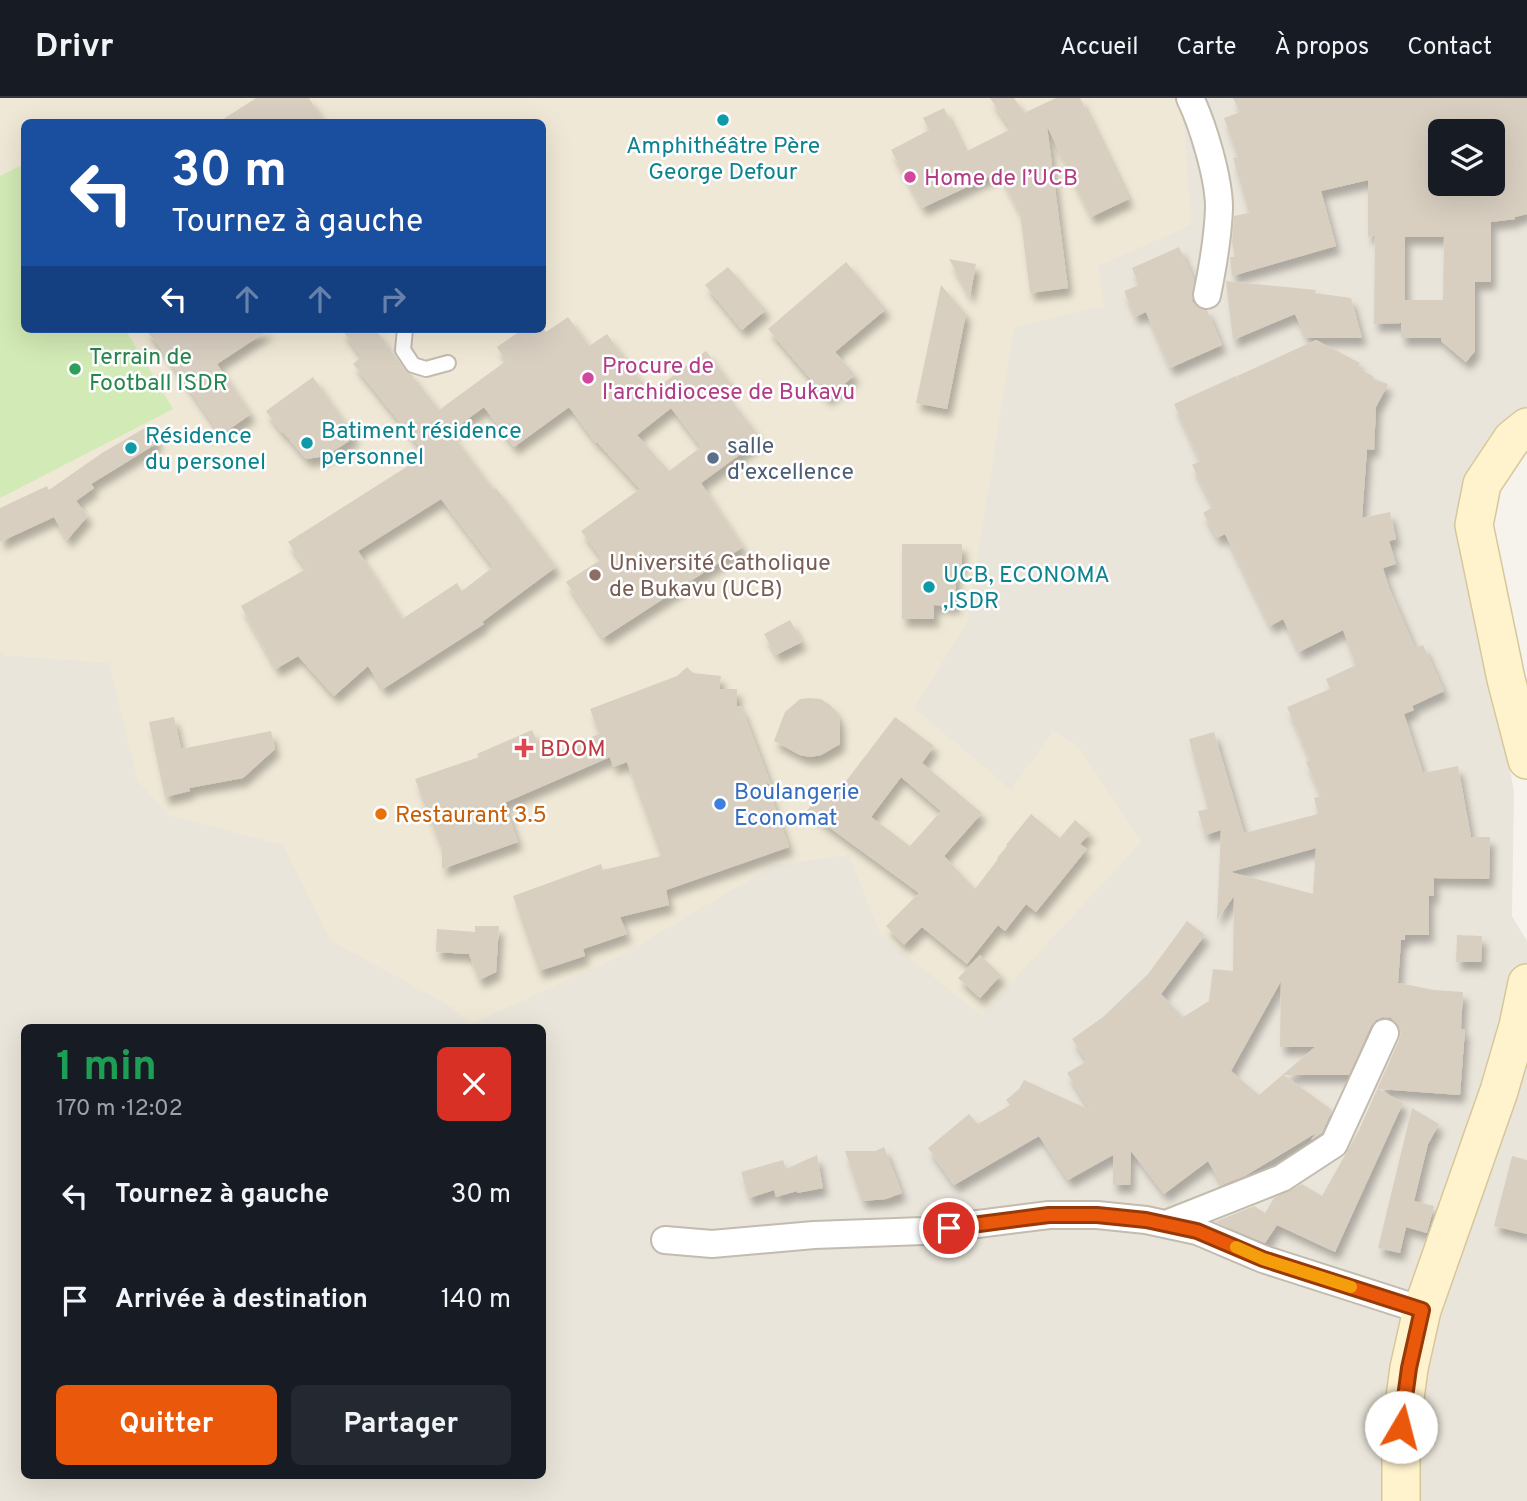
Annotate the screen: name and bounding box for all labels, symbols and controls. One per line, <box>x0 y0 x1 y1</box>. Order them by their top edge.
text: Drivr <box>35 27 114 69</box>
text: Accueil <box>1060 33 1139 63</box>
text: Carte <box>1177 33 1236 63</box>
text: À propos <box>1274 33 1369 63</box>
text: Contact <box>1407 33 1492 63</box>
marker: Amphithéâtre Père George Defour <box>715 112 731 128</box>
map controls <box>1428 119 1505 196</box>
button: layers <box>1428 119 1505 196</box>
place label: Amphithéâtre Père George Defour <box>626 133 820 188</box>
text: 30 m <box>171 142 287 204</box>
icon: left <box>56 147 147 238</box>
place label: Home de l’UCB <box>924 165 1078 194</box>
marker: Home de l’UCB <box>902 169 918 185</box>
text: Tournez à gauche <box>171 203 423 243</box>
icon: left <box>155 280 193 318</box>
icon: ahead <box>228 280 266 318</box>
icon: ahead <box>301 280 339 318</box>
icon: right <box>374 280 412 318</box>
place label: Terrain de Football ISDR <box>89 344 228 399</box>
place label: Procure de l'archidiocese de Bukavu <box>602 353 855 408</box>
marker: Terrain de Football ISDR <box>67 361 83 377</box>
marker: Procure de l'archidiocese de Bukavu <box>580 370 596 386</box>
place label: Batiment résidence personnel <box>321 418 522 473</box>
place label: Résidence du personel <box>145 423 266 478</box>
place label: salle d'excellence <box>727 433 854 488</box>
marker: Batiment résidence personnel <box>299 435 315 451</box>
marker: Résidence du personel <box>123 440 139 456</box>
marker: salle d'excellence <box>705 450 721 466</box>
place label: Université Catholique de Bukavu (UCB) <box>609 550 831 605</box>
place label: UCB, ECONOMA ,ISDR <box>943 562 1110 617</box>
marker: Université Catholique de Bukavu (UCB) <box>587 567 603 583</box>
marker: UCB, ECONOMA ,ISDR <box>921 579 937 595</box>
place label: BDOM <box>540 736 606 765</box>
marker: BDOM <box>514 738 534 758</box>
place label: Boulangerie Economat <box>734 779 859 834</box>
marker: Boulangerie Economat <box>712 796 728 812</box>
place label: Restaurant 3.5 <box>395 802 547 831</box>
marker: Restaurant 3.5 <box>373 806 389 822</box>
text: 1 min <box>56 1042 157 1095</box>
button: close <box>437 1047 511 1121</box>
text: 170 m · 12:02 <box>56 1095 183 1124</box>
icon: left <box>56 1177 94 1215</box>
text: Tournez à gauche <box>115 1179 329 1212</box>
text: 30 m <box>451 1179 511 1212</box>
pin <box>919 1198 979 1258</box>
icon: arrive <box>930 1209 968 1247</box>
icon: arrive <box>56 1282 94 1320</box>
text: Arrivée à destination <box>115 1284 368 1317</box>
text: 140 m <box>441 1284 511 1317</box>
button: Quitter <box>56 1385 277 1465</box>
button: Partager <box>291 1385 511 1465</box>
position arrow <box>1364 1390 1438 1464</box>

